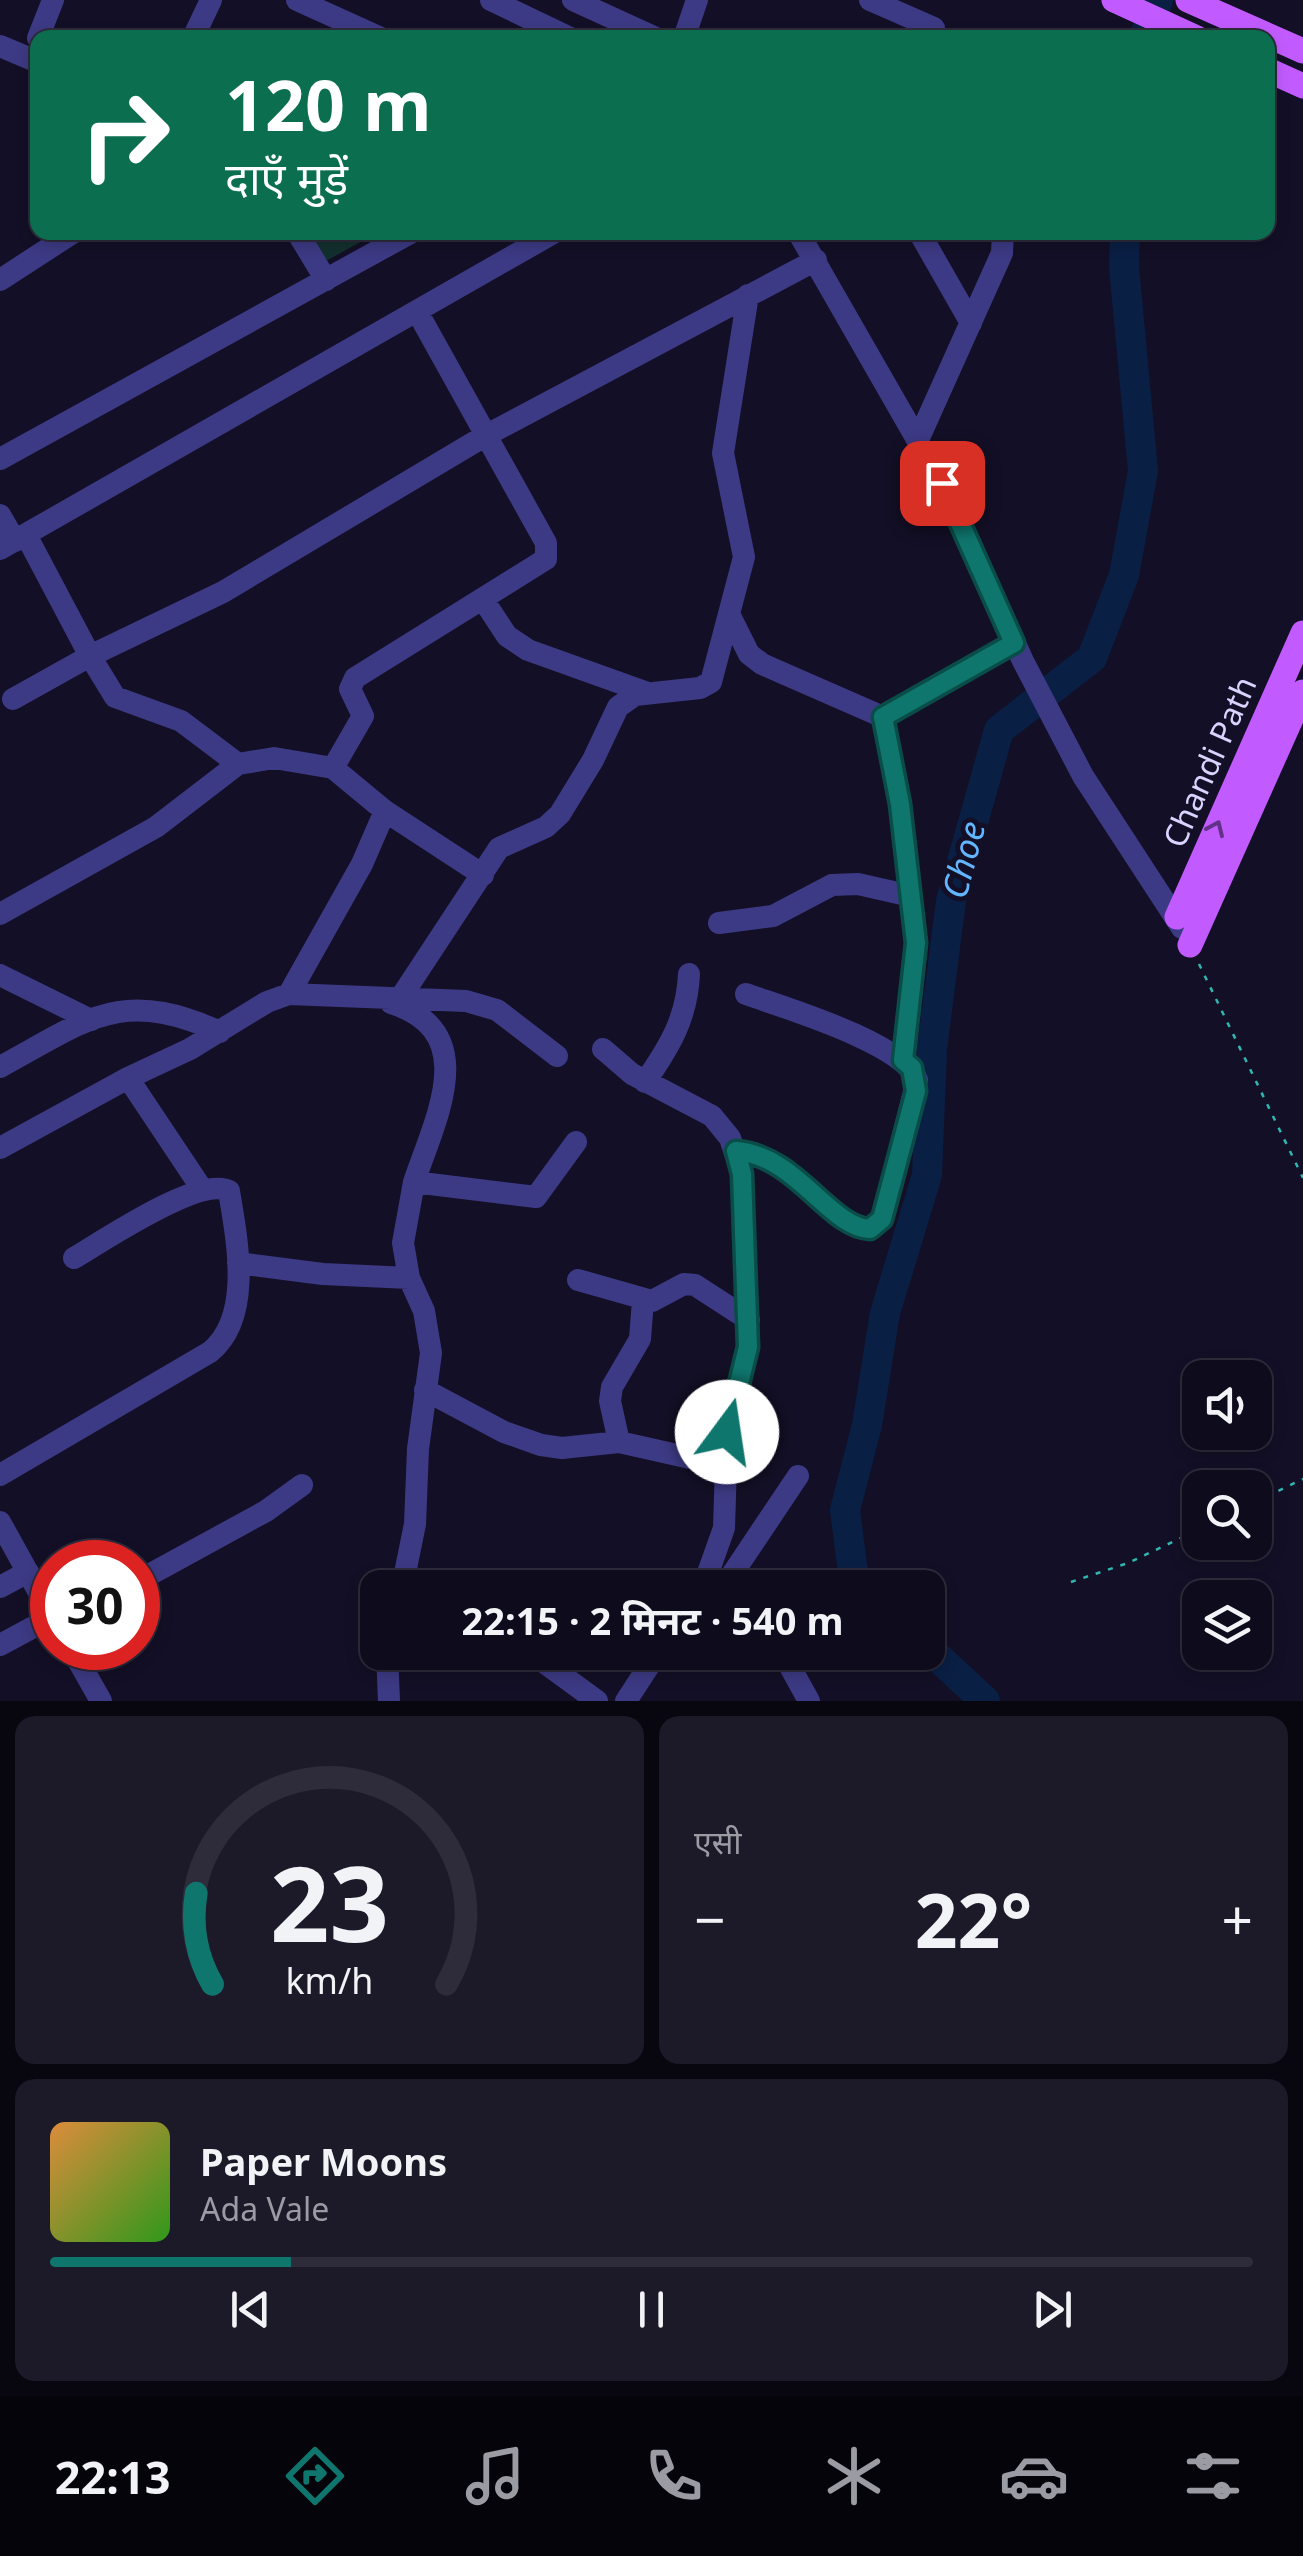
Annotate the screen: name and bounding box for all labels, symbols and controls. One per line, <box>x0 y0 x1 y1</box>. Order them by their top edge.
text: 120 m <box>225 56 432 152</box>
icon: right <box>60 70 190 200</box>
text: दाएँ मुड़ें <box>225 147 348 208</box>
pin <box>900 441 985 526</box>
icon: arrive <box>915 456 970 511</box>
street label: Chandi Path <box>1152 669 1265 854</box>
water label: Choe <box>930 816 995 903</box>
one-way arrow <box>1204 820 1224 838</box>
map controls <box>1182 1360 1272 1670</box>
button: sound <box>1182 1360 1272 1450</box>
position arrow <box>675 1380 779 1484</box>
button: search <box>1182 1470 1272 1560</box>
speed limit sign: 30 <box>30 1540 160 1670</box>
button: layers <box>1182 1580 1272 1670</box>
text: 22:15 · 2 मिनट · 540 m <box>461 1594 844 1646</box>
text: एसी <box>694 1820 742 1863</box>
text: 23 <box>270 1831 389 1972</box>
text: 22° <box>915 1868 1032 1970</box>
text: − <box>694 1881 725 1956</box>
text: + <box>1222 1881 1253 1956</box>
text: km/h <box>286 1956 373 2004</box>
text: Paper Moons <box>200 2135 447 2187</box>
text: Ada Vale <box>200 2187 329 2230</box>
icon: previous <box>223 2282 278 2337</box>
icon: pause <box>624 2282 679 2337</box>
icon: next <box>1025 2282 1080 2337</box>
icon: directions <box>280 2441 350 2511</box>
icon: music <box>460 2441 530 2511</box>
icon: phone <box>639 2441 709 2511</box>
icon: climate <box>819 2441 889 2511</box>
icon: car <box>999 2441 1069 2511</box>
icon: filters <box>1178 2441 1248 2511</box>
text: 22:13 <box>55 2446 170 2507</box>

